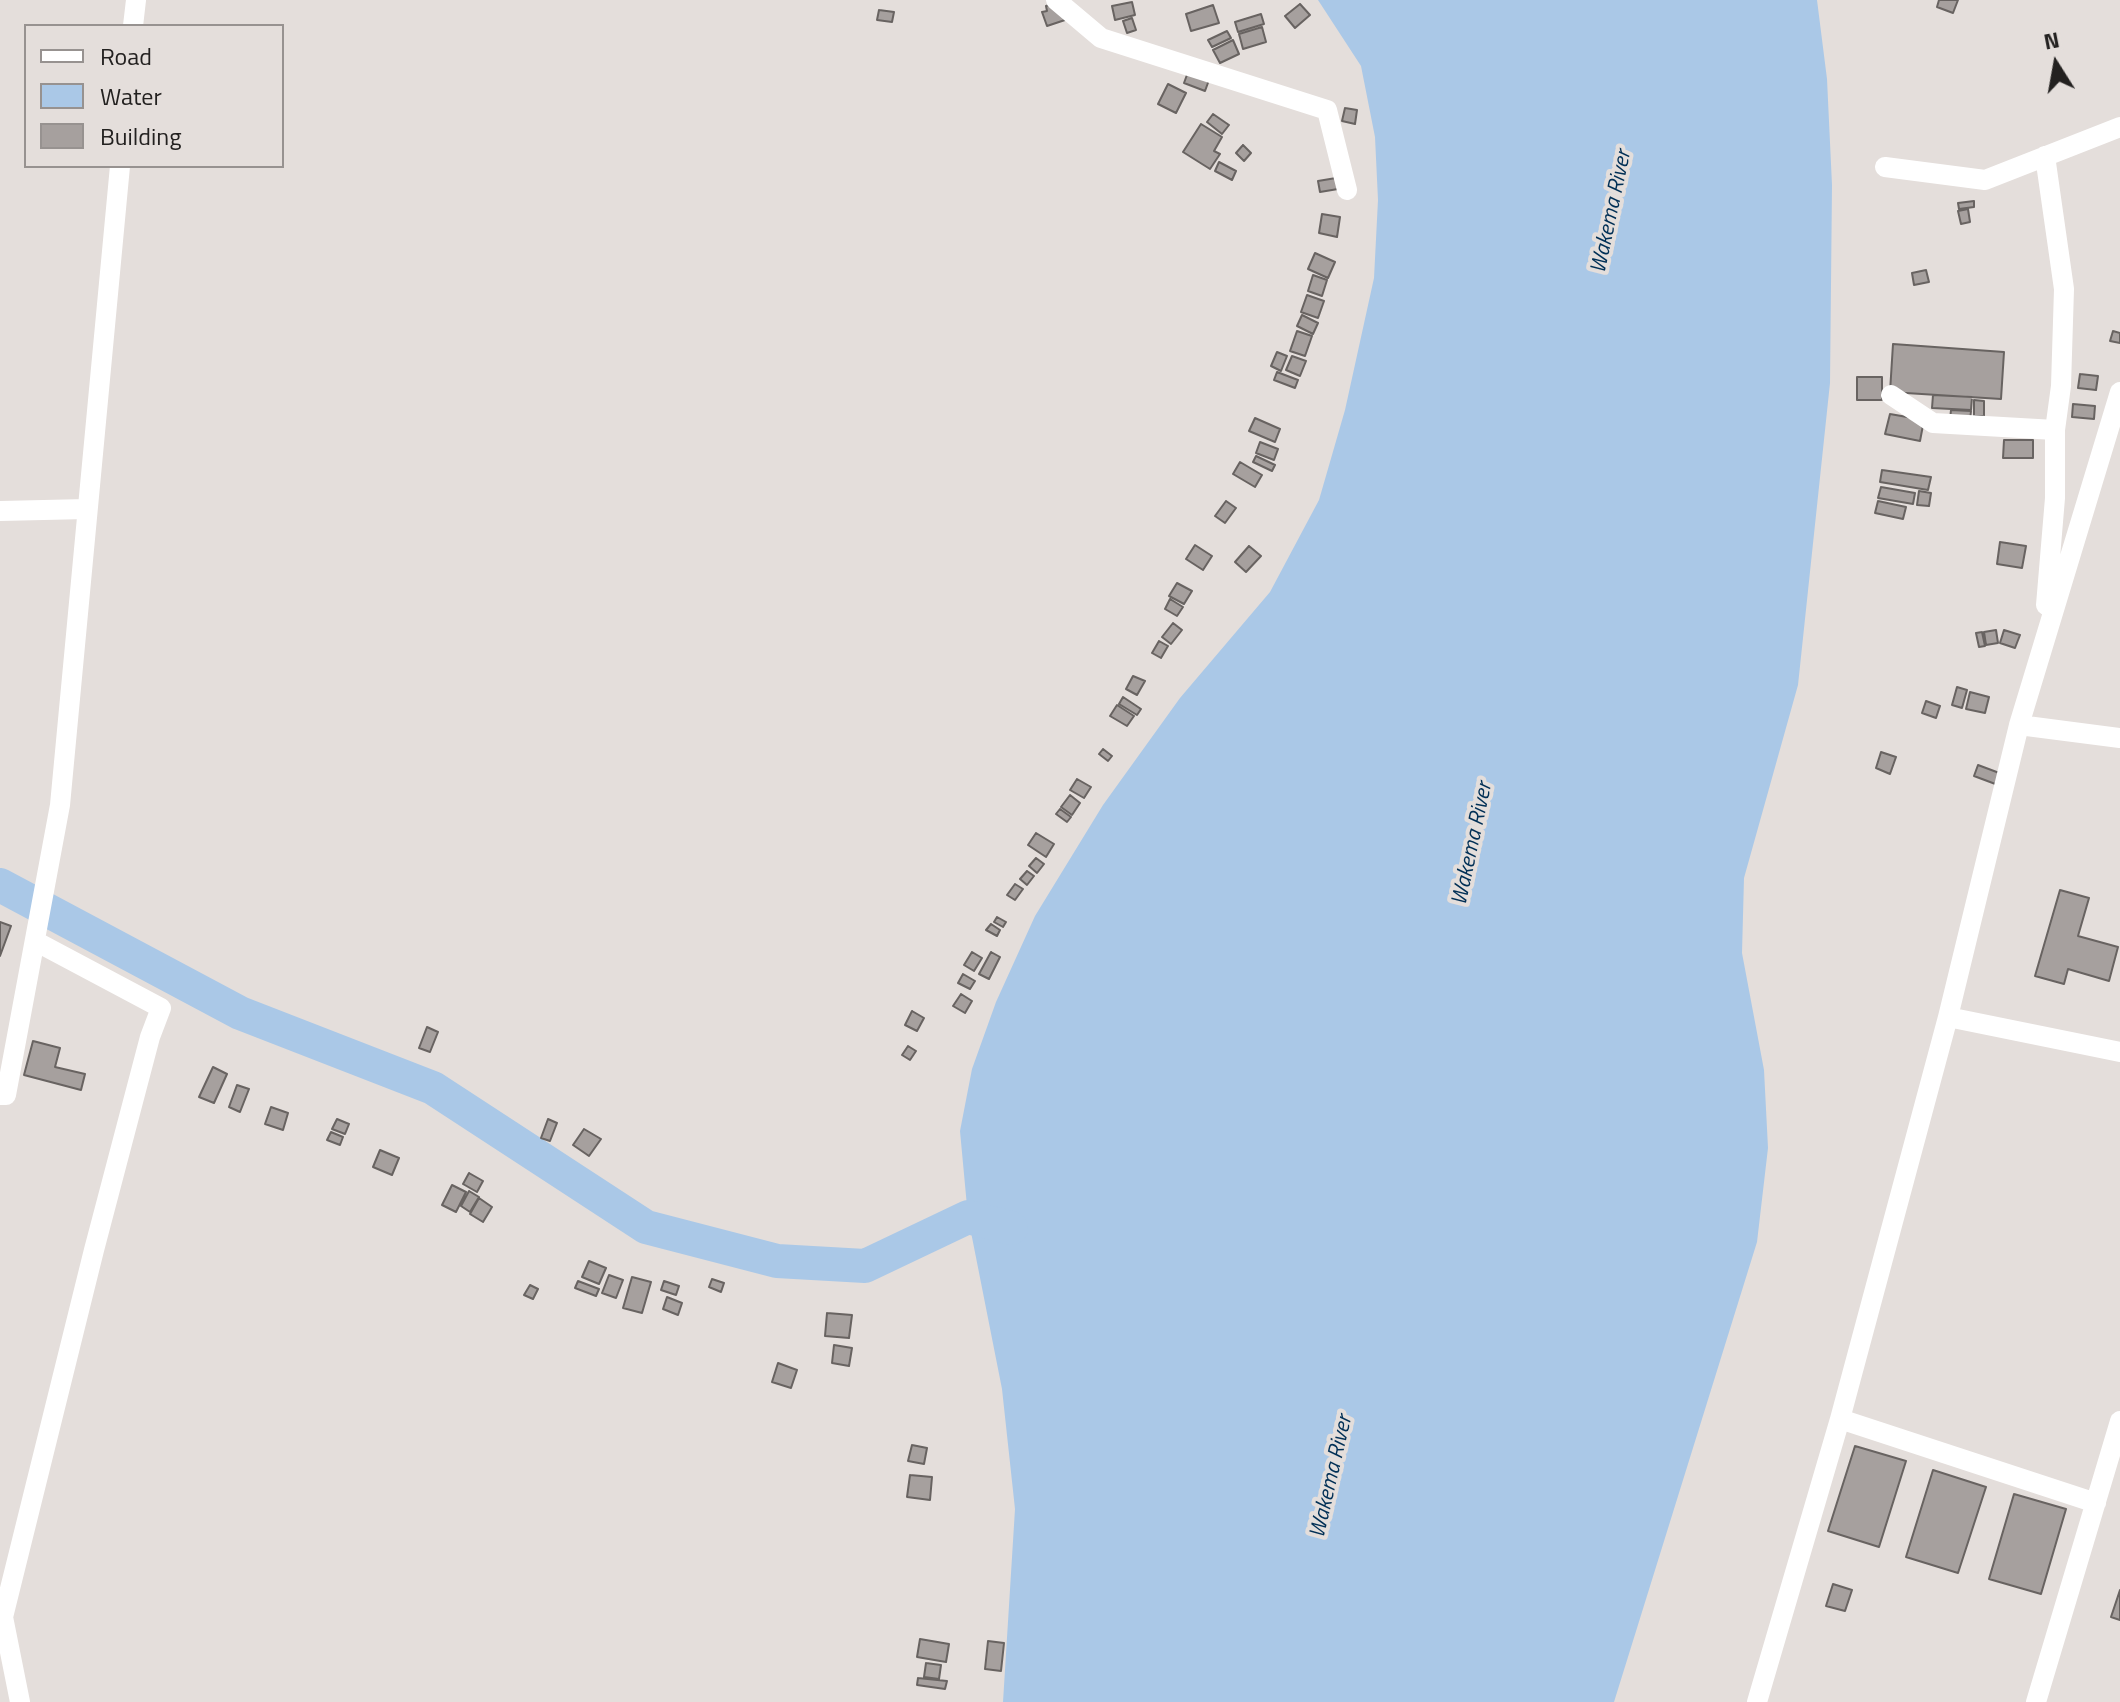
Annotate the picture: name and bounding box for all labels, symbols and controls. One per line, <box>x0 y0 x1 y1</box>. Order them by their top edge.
text: N <box>2041 22 2062 59</box>
legend <box>24 24 284 168</box>
north arrow <box>2016 24 2096 104</box>
text: Road <box>100 38 152 74</box>
text: Water <box>100 78 162 114</box>
text: Building <box>100 118 182 154</box>
water label: Wakema River <box>1586 148 1638 276</box>
water label: Wakema River <box>1447 780 1499 908</box>
water label: Wakema River <box>1305 1413 1359 1541</box>

